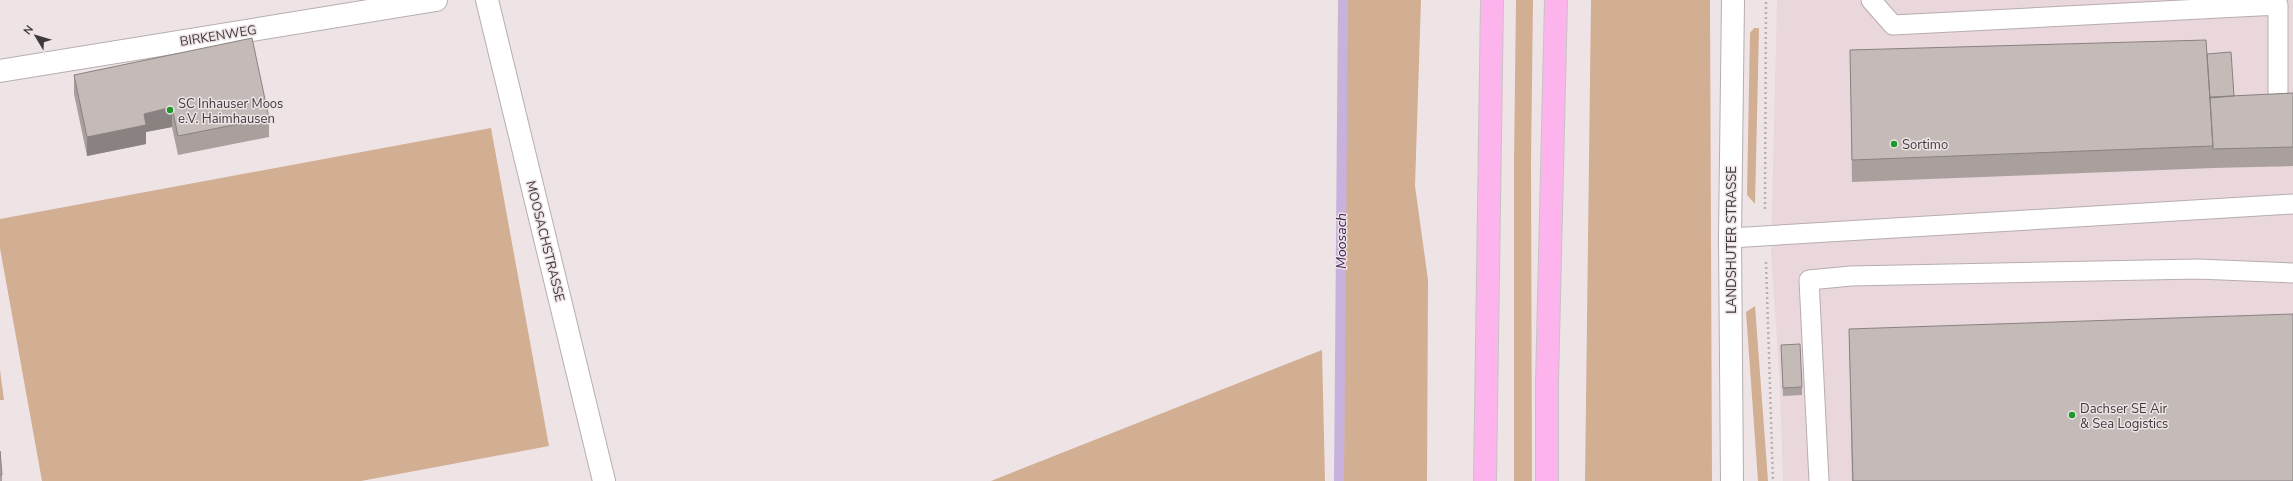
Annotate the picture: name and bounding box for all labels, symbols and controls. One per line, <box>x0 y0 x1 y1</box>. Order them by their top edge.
north arrow <box>16 16 56 56</box>
street label: BIRKENWEG <box>179 21 258 51</box>
text: N <box>20 22 37 38</box>
place label: SC Inhauser Moos e.V. Haimhausen <box>178 95 283 128</box>
marker: SC Inhauser Moos e.V. Haimhausen <box>165 105 175 115</box>
place label: Sortimo <box>1902 136 1948 154</box>
marker: Sortimo <box>1889 139 1899 149</box>
street label: LANDSHUTER STRASSE <box>1723 166 1741 314</box>
street label: MOOSACHSTRASSE <box>521 179 569 304</box>
water label: Moosach <box>1332 213 1351 269</box>
place label: Dachser SE Air & Sea Logistics <box>2080 400 2168 433</box>
marker: Dachser SE Air & Sea Logistics <box>2067 410 2077 420</box>

